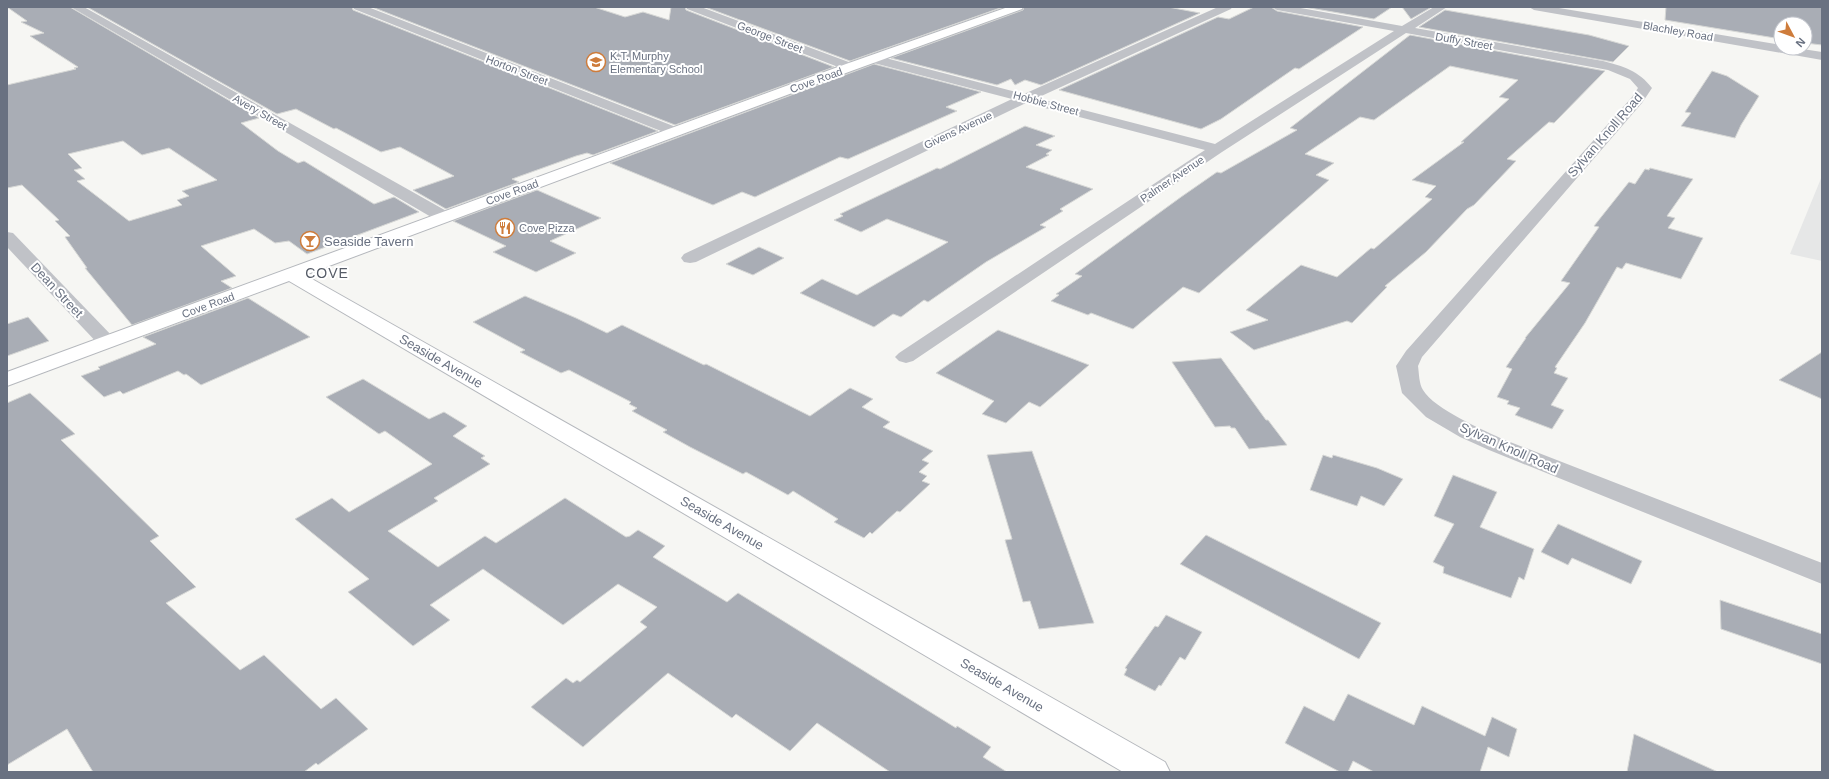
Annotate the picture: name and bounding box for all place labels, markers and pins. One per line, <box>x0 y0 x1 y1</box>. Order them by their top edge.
place label: K.T. Murphy Elementary School <box>610 50 702 75</box>
school or university icon: K.T. Murphy Elementary School <box>585 51 607 73</box>
restaurant icon: Cove Pizza <box>494 217 516 239</box>
place label: Cove Pizza <box>519 222 576 234</box>
bar icon: Seaside Tavern <box>299 230 321 252</box>
place label: Seaside Tavern <box>324 234 413 249</box>

